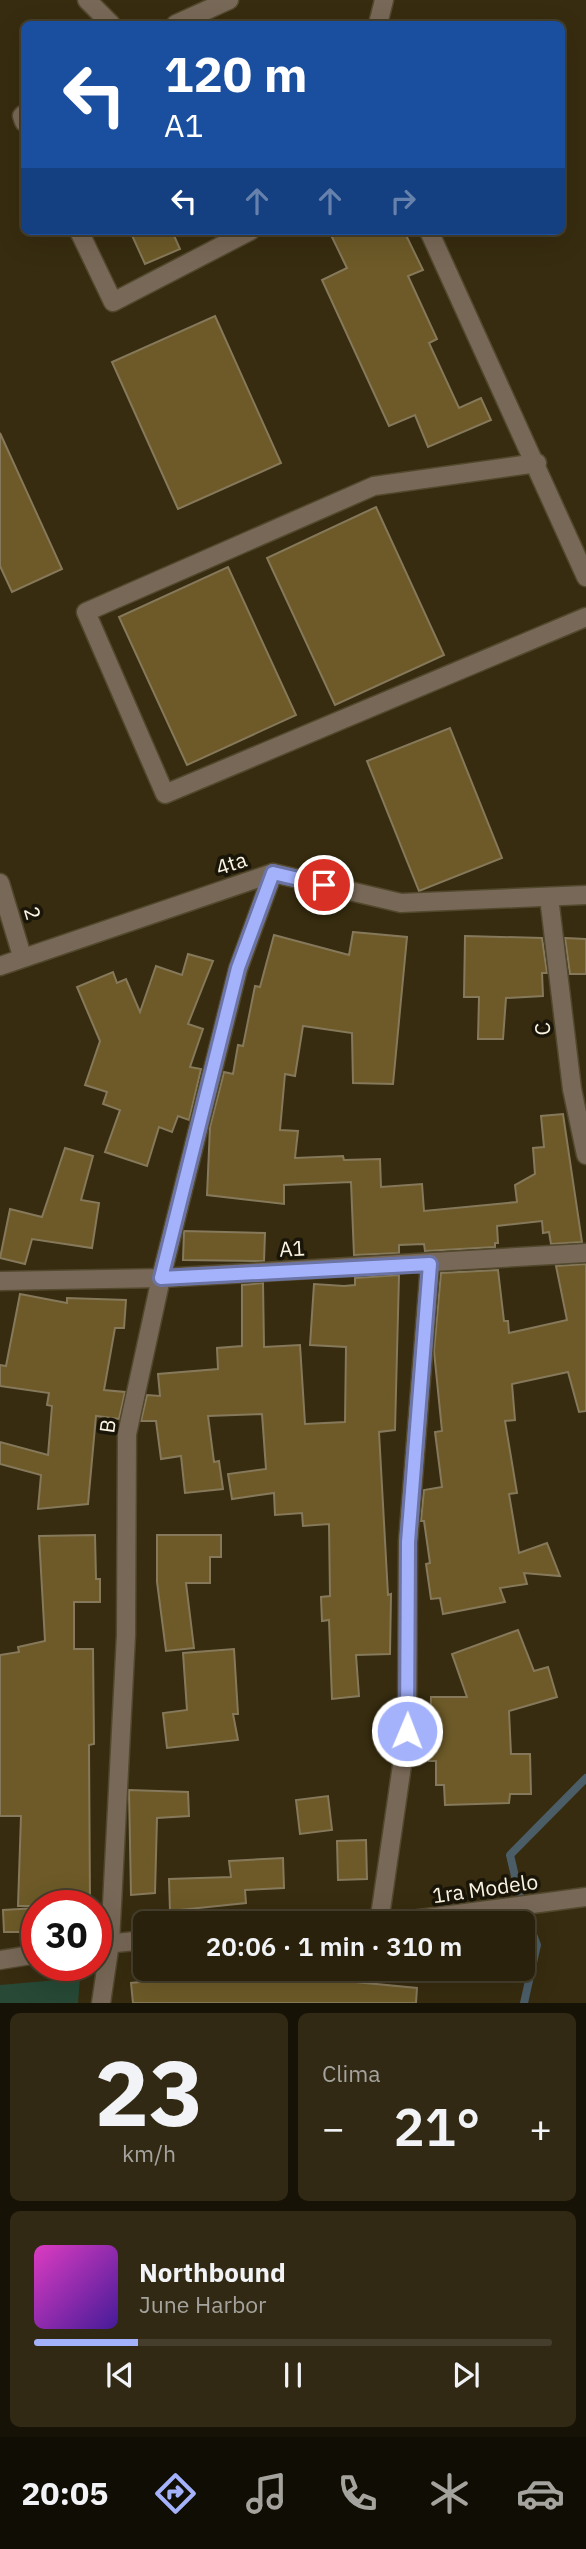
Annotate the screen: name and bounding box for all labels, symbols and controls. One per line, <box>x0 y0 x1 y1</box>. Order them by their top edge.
text: 120 m <box>164 42 308 105</box>
icon: left <box>49 49 140 140</box>
text: A1 <box>164 104 204 146</box>
icon: left <box>165 182 203 220</box>
icon: ahead <box>238 182 276 220</box>
icon: ahead <box>311 182 349 220</box>
icon: right <box>384 182 422 220</box>
street label: 4ta <box>212 845 250 881</box>
pin <box>294 855 354 915</box>
icon: arrive <box>305 866 343 904</box>
street label: 2 <box>18 903 48 923</box>
street label: C <box>527 1021 557 1037</box>
street label: A1 <box>278 1233 306 1263</box>
street label: B <box>92 1417 122 1435</box>
position arrow <box>370 1694 444 1768</box>
street label: 1ra Modelo <box>430 1867 540 1909</box>
speed limit sign: 30 <box>21 1890 112 1981</box>
text: 20:06 · 1 min · 310 m <box>206 1929 462 1963</box>
text: 23 <box>94 2033 204 2151</box>
text: Clima <box>322 2058 381 2088</box>
text: 21° <box>394 2093 480 2160</box>
text: − <box>322 2103 345 2152</box>
text: + <box>529 2103 552 2152</box>
text: km/h <box>122 2138 176 2168</box>
text: Northbound <box>139 2255 286 2289</box>
text: June Harbor <box>139 2289 267 2319</box>
icon: previous <box>101 2356 139 2394</box>
icon: pause <box>274 2356 312 2394</box>
icon: next <box>447 2356 485 2394</box>
icon: directions <box>151 2469 200 2518</box>
icon: music <box>242 2469 291 2518</box>
icon: phone <box>333 2469 382 2518</box>
icon: climate <box>425 2469 474 2518</box>
icon: car <box>516 2469 565 2518</box>
text: 20:05 <box>21 2472 109 2514</box>

